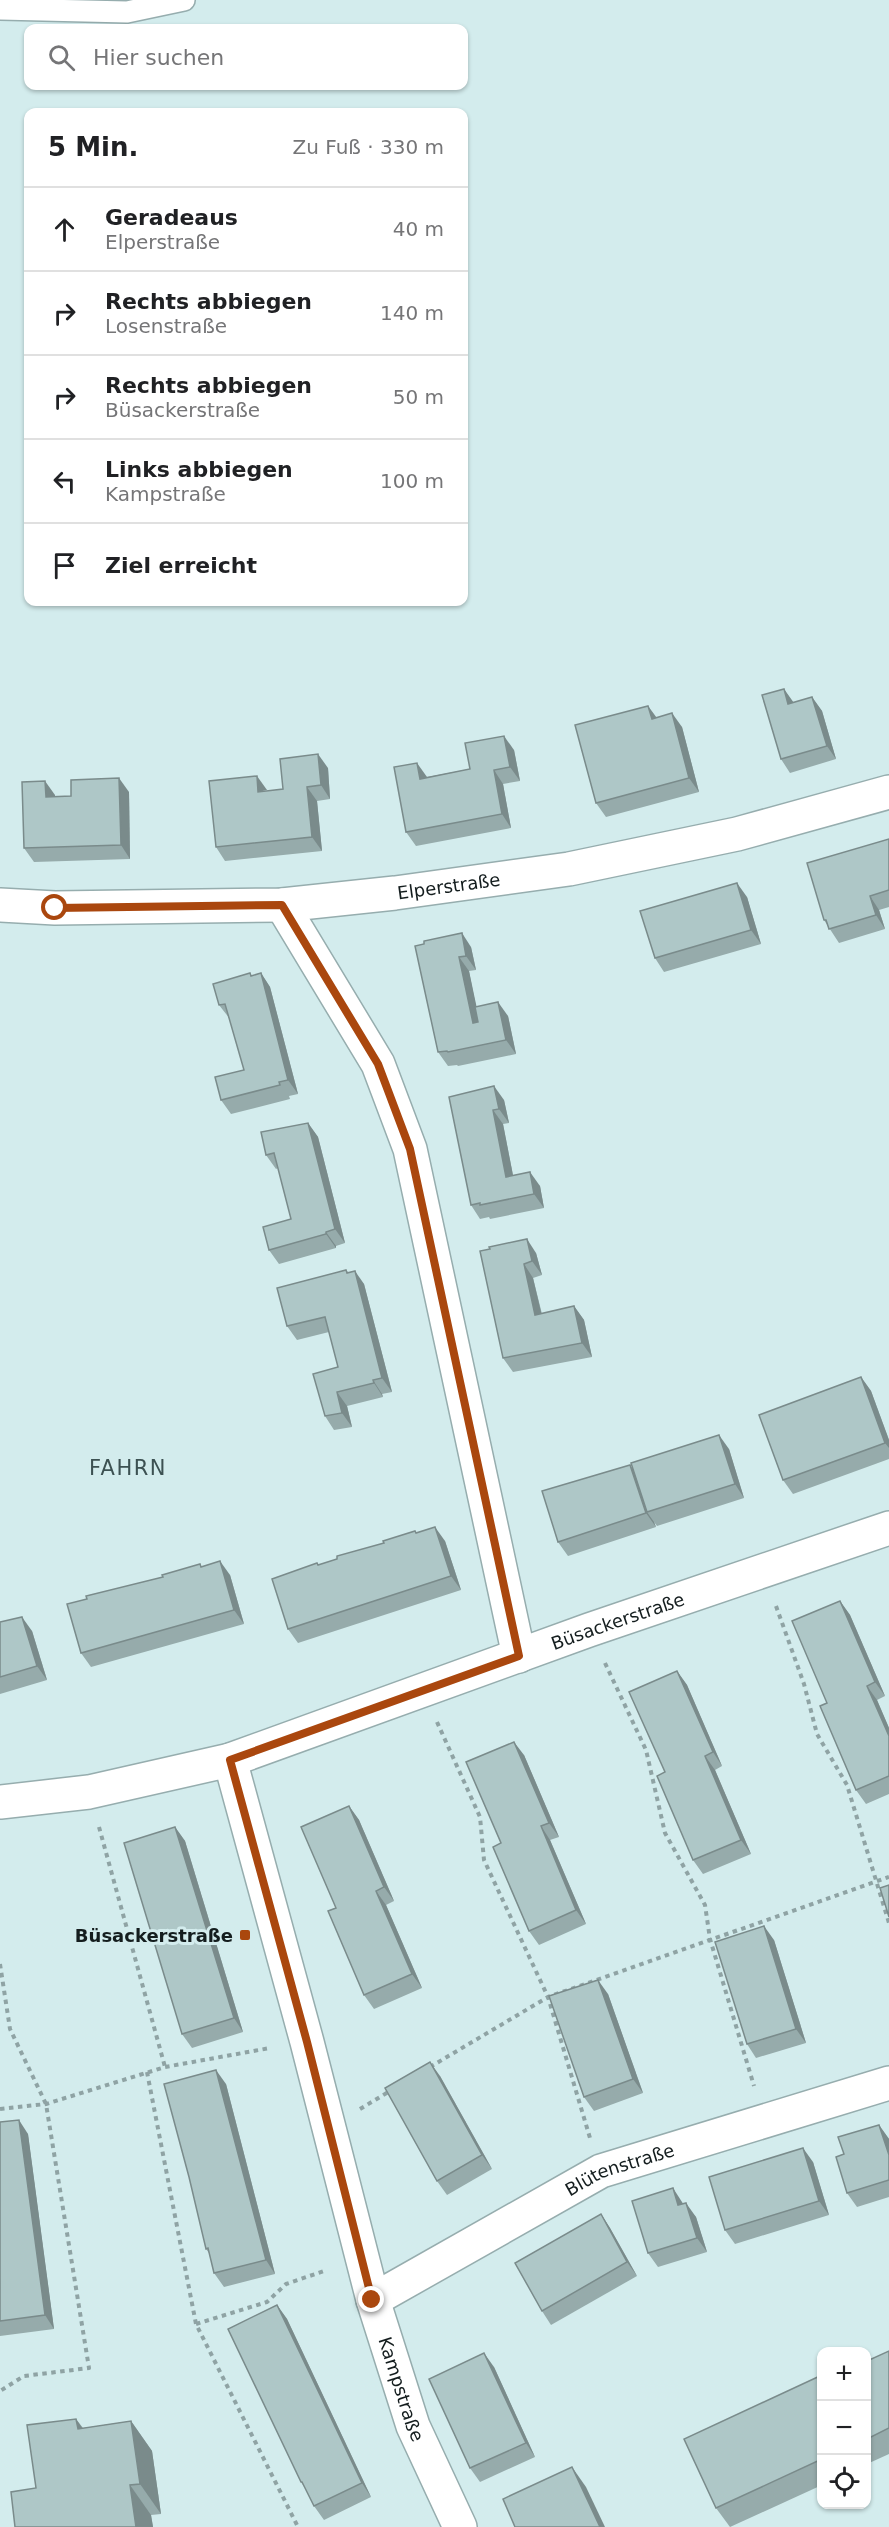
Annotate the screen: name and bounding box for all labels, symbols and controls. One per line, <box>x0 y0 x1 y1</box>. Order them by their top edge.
search box <box>24 24 468 90</box>
icon: search <box>45 41 78 74</box>
text: Hier suchen <box>93 45 224 70</box>
text: 5 Min. <box>48 132 138 162</box>
text: Zu Fuß · 330 m <box>292 135 444 159</box>
text: Geradeaus <box>105 205 238 230</box>
icon: ahead <box>48 213 81 246</box>
text: 40 m <box>393 217 444 241</box>
text: Elperstraße <box>105 230 220 254</box>
text: Rechts abbiegen <box>105 289 312 314</box>
icon: right <box>48 297 81 330</box>
text: 140 m <box>380 301 444 325</box>
text: Losenstraße <box>105 314 227 338</box>
text: Rechts abbiegen <box>105 373 312 398</box>
icon: right <box>48 381 81 414</box>
text: 50 m <box>393 385 444 409</box>
text: Büsackerstraße <box>105 398 260 422</box>
text: Links abbiegen <box>105 457 293 482</box>
icon: left <box>48 465 81 498</box>
text: 100 m <box>380 469 444 493</box>
text: Kampstraße <box>105 482 226 506</box>
icon: arrive <box>48 549 81 582</box>
text: Ziel erreicht <box>105 553 257 578</box>
street label: Elperstraße <box>396 868 502 903</box>
route start <box>41 894 67 920</box>
district label: FAHRN <box>89 1456 167 1480</box>
street label: Büsackerstraße <box>548 1588 687 1653</box>
place label: Büsackerstraße <box>75 1925 233 1946</box>
marker: Büsackerstraße <box>238 1928 252 1942</box>
street label: Blütenstraße <box>561 2139 677 2200</box>
route end <box>358 2286 384 2312</box>
street label: Kampstraße <box>375 2334 429 2445</box>
map controls <box>817 2347 871 2509</box>
button: + <box>817 2347 871 2401</box>
button: − <box>817 2401 871 2455</box>
button: locate <box>817 2455 871 2509</box>

